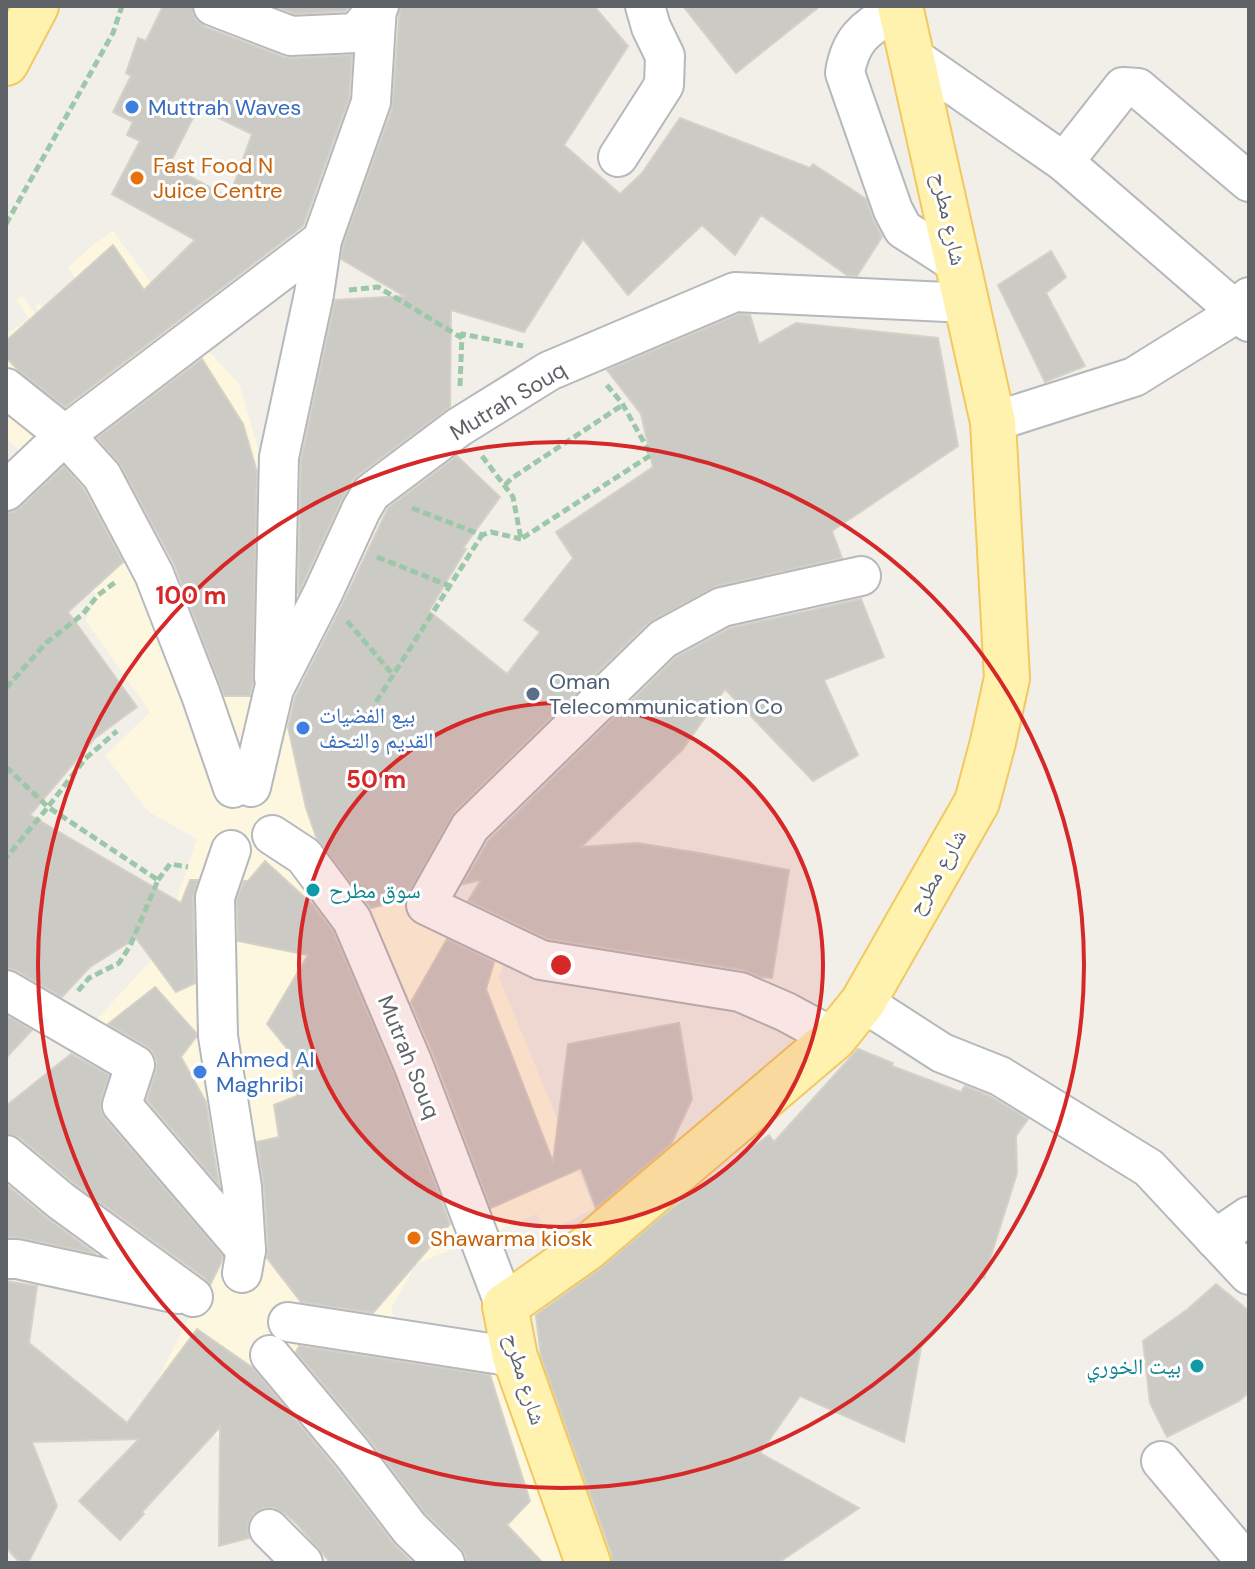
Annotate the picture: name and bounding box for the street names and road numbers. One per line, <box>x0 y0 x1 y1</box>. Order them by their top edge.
street label: شارع مطرح <box>925 170 973 268</box>
street label: Mutrah Souq <box>445 355 571 447</box>
street label: شارع مطرح <box>901 824 973 920</box>
street label: Mutrah Souq <box>371 991 447 1123</box>
street label: شارع مطرح <box>497 1330 553 1428</box>

